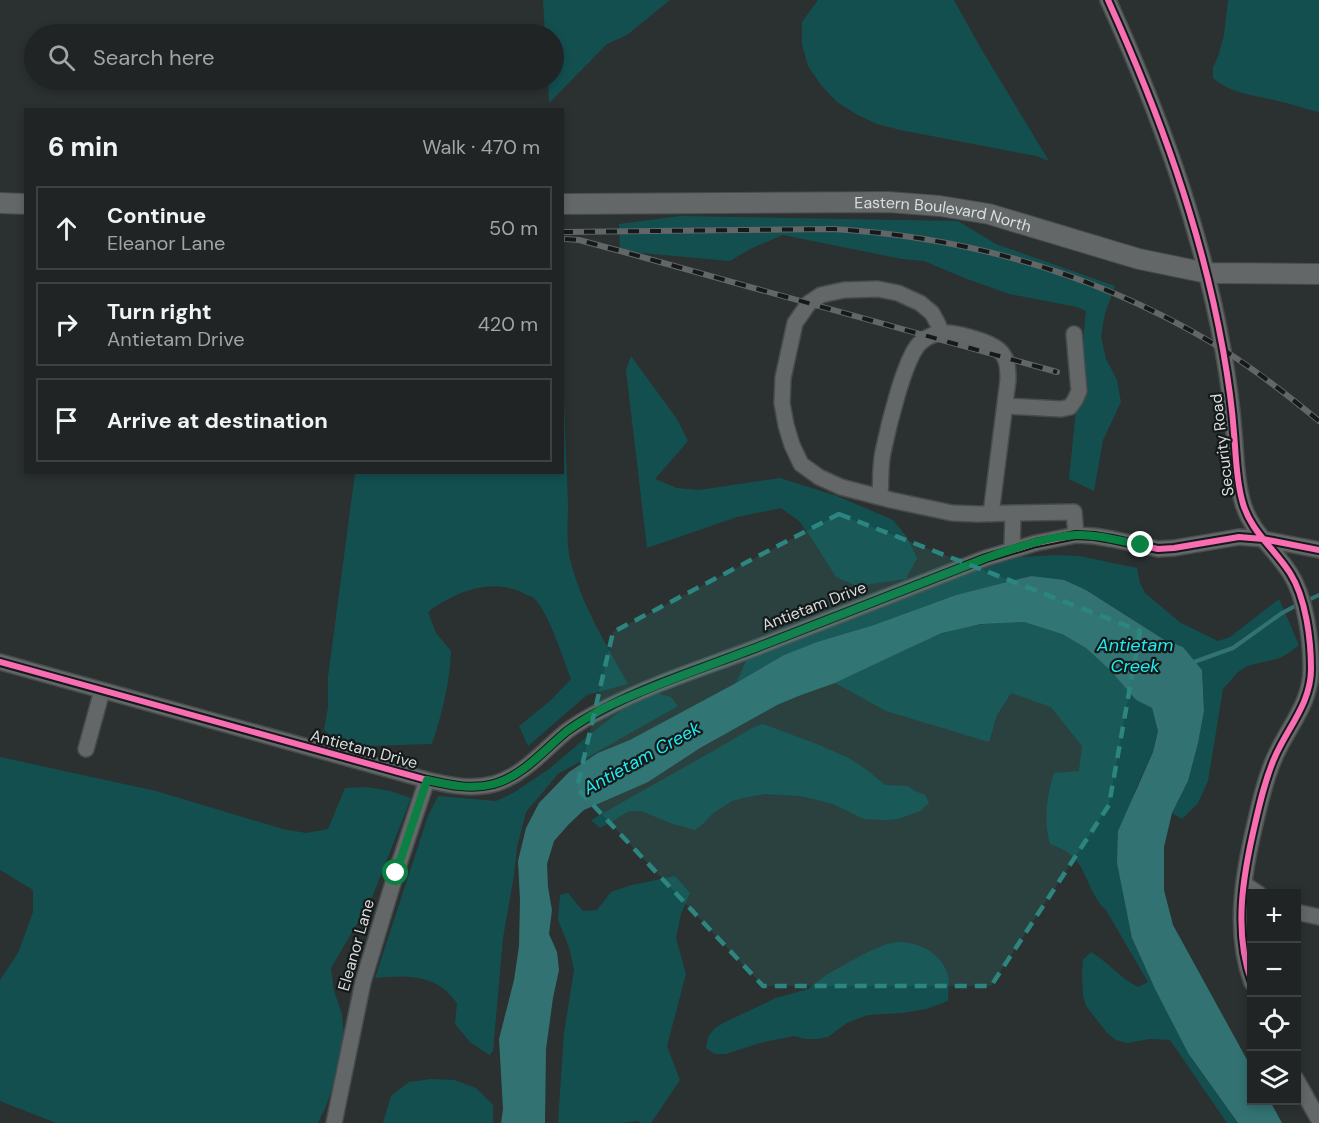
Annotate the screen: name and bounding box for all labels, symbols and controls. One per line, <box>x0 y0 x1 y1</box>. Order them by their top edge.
search box <box>24 24 564 90</box>
icon: search <box>45 41 78 74</box>
text: Search here <box>93 43 214 72</box>
text: 6 min <box>48 130 118 164</box>
text: Walk · 470 m <box>422 134 540 160</box>
street label: Eastern Boulevard North <box>854 191 1034 237</box>
text: Continue <box>107 201 206 230</box>
icon: ahead <box>50 212 83 245</box>
text: 50 m <box>489 215 538 241</box>
text: Eleanor Lane <box>107 230 225 256</box>
text: Turn right <box>107 297 212 326</box>
icon: right <box>50 308 83 341</box>
text: 420 m <box>478 311 538 337</box>
text: Antietam Drive <box>107 326 245 352</box>
street label: Security Road <box>1205 393 1239 497</box>
icon: arrive <box>50 404 83 437</box>
text: Arrive at destination <box>107 406 328 435</box>
route end <box>1127 531 1153 557</box>
street label: Antietam Drive <box>759 576 869 636</box>
water label: Antietam Creek <box>1096 633 1173 678</box>
water label: Antietam Creek <box>578 715 706 801</box>
street label: Antietam Drive <box>308 725 420 773</box>
route start <box>382 859 408 885</box>
map controls <box>1247 889 1301 1105</box>
button: + <box>1247 889 1301 943</box>
street label: Eleanor Lane <box>333 897 379 993</box>
button: − <box>1247 943 1301 997</box>
button: locate <box>1247 997 1301 1051</box>
button: layers <box>1247 1051 1301 1105</box>

